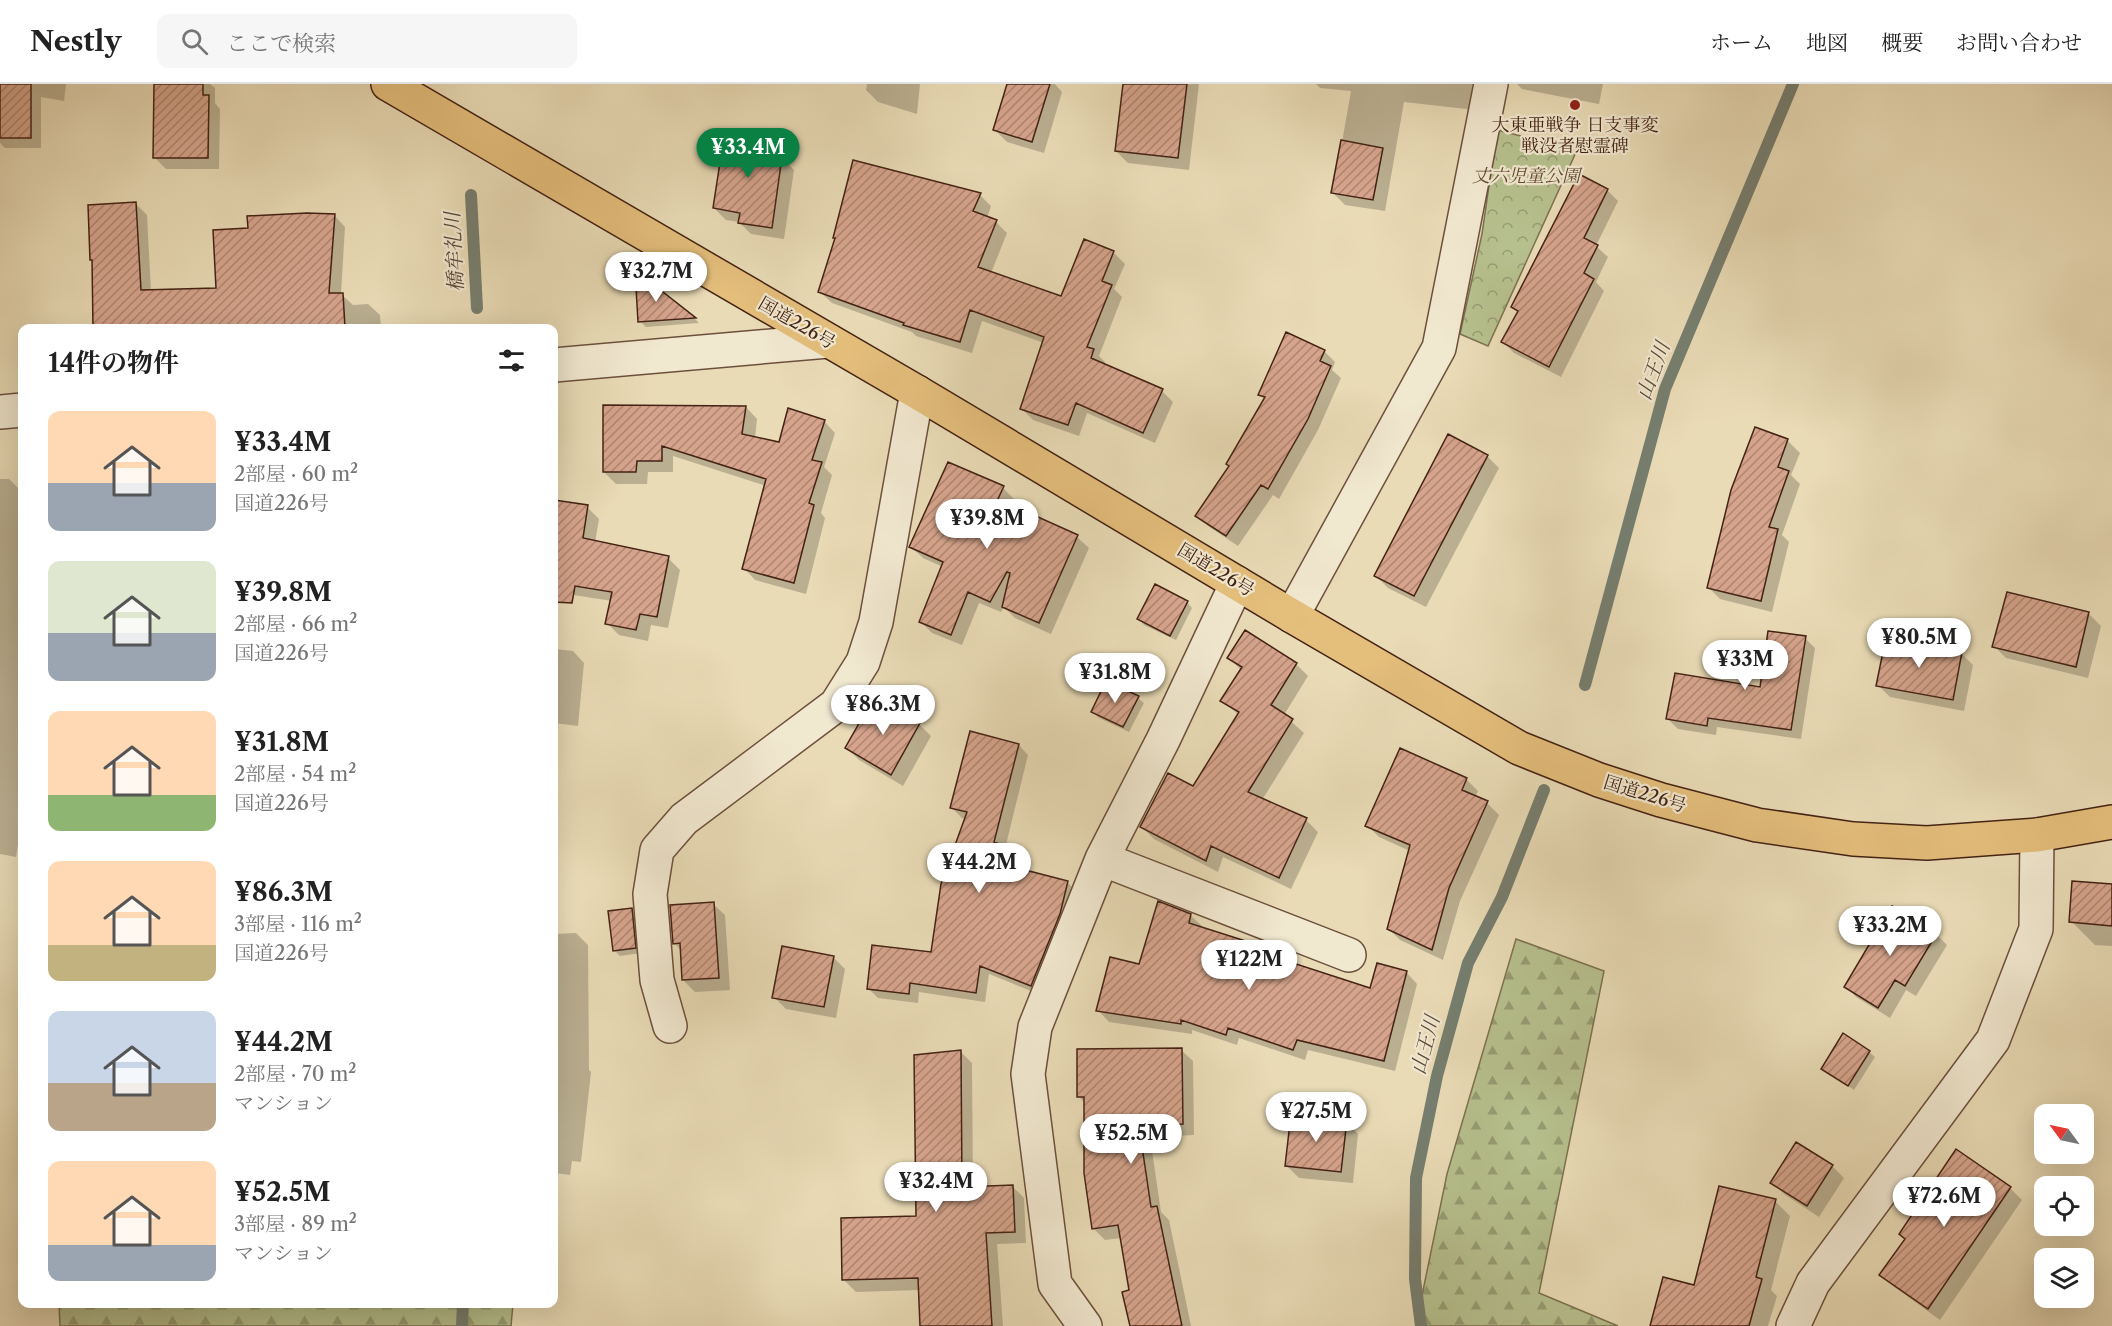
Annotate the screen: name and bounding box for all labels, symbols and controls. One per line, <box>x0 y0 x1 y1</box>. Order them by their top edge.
search box <box>157 14 577 68</box>
text: Nestly <box>30 24 121 58</box>
icon: search <box>178 25 211 58</box>
text: ここで検索 <box>226 30 336 57</box>
text: ホーム <box>1710 30 1773 55</box>
text: 地図 <box>1806 30 1848 55</box>
text: 概要 <box>1881 30 1923 55</box>
text: お問い合わせ <box>1956 30 2082 55</box>
marker: 大東亜戦争 日支事変 戦没者慰霊碑 <box>1568 98 1582 112</box>
place label: 大東亜戦争 日支事変 戦没者慰霊碑 <box>1492 114 1658 157</box>
pin: ¥33.4M <box>699 128 797 179</box>
text: ¥33.4M <box>711 135 785 159</box>
park label: 丈六児童公園 <box>1472 165 1583 187</box>
water label: 橋牟礼川 <box>440 209 468 293</box>
pin: ¥32.7M <box>607 252 705 303</box>
text: ¥32.7M <box>619 259 693 283</box>
street label: 国道226号 <box>755 292 839 354</box>
water label: 山王川 <box>1631 337 1675 403</box>
icon: filters <box>495 344 528 377</box>
text: 14件の物件 <box>48 347 179 379</box>
text: ¥33.4M <box>234 426 331 458</box>
icon: home <box>96 435 168 507</box>
text: 2部屋 · 60 m² <box>234 462 358 486</box>
text: 国道226号 <box>234 491 329 515</box>
pin: ¥39.8M <box>938 499 1036 550</box>
text: ¥39.8M <box>949 506 1025 530</box>
street label: 国道226号 <box>1174 539 1258 601</box>
text: ¥39.8M <box>234 576 332 608</box>
icon: home <box>96 585 168 657</box>
text: 2部屋 · 66 m² <box>234 612 357 636</box>
pin: ¥80.5M <box>1870 618 1968 669</box>
text: ¥80.5M <box>1881 625 1957 649</box>
pin: ¥33M <box>1709 640 1781 691</box>
text: 国道226号 <box>234 641 329 665</box>
text: ¥33M <box>1716 647 1774 671</box>
pin: ¥31.8M <box>1066 653 1164 704</box>
text: ¥31.8M <box>1078 660 1152 684</box>
pin: ¥86.3M <box>834 685 932 736</box>
text: ¥86.3M <box>845 692 921 716</box>
text: ¥31.8M <box>234 726 329 758</box>
icon: home <box>96 735 168 807</box>
text: 2部屋 · 54 m² <box>234 762 356 786</box>
street label: 国道226号 <box>1601 771 1689 817</box>
text: 国道226号 <box>234 791 329 815</box>
pin: ¥44.2M <box>930 843 1028 894</box>
text: ¥44.2M <box>941 850 1017 874</box>
text: ¥86.3M <box>234 876 333 908</box>
icon: home <box>96 885 168 957</box>
pin: ¥33.2M <box>1841 906 1939 957</box>
text: 3部屋 · 116 m² <box>234 912 362 936</box>
text: ¥33.2M <box>1853 913 1927 937</box>
pin: ¥122M <box>1207 940 1291 991</box>
text: 国道226号 <box>234 941 329 965</box>
text: ¥122M <box>1215 947 1283 971</box>
water label: 山王川 <box>1406 1011 1445 1077</box>
text: ¥44.2M <box>234 1026 333 1058</box>
icon: home <box>96 1035 168 1107</box>
text: 2部屋 · 70 m² <box>234 1062 356 1086</box>
text: マンション <box>234 1091 333 1115</box>
pin: ¥27.5M <box>1267 1092 1365 1143</box>
text: ¥27.5M <box>1280 1099 1352 1123</box>
north arrow <box>2034 1104 2094 1164</box>
map controls <box>2034 1104 2094 1308</box>
pin: ¥52.5M <box>1082 1114 1180 1165</box>
text: ¥52.5M <box>1094 1121 1168 1145</box>
pin: ¥32.4M <box>887 1162 985 1213</box>
text: ¥32.4M <box>898 1169 974 1193</box>
text: ¥52.5M <box>234 1176 331 1208</box>
button: locate <box>2034 1176 2094 1236</box>
pin: ¥72.6M <box>1895 1177 1993 1228</box>
text: ¥72.6M <box>1907 1184 1981 1208</box>
icon: home <box>96 1185 168 1257</box>
text: 3部屋 · 89 m² <box>234 1212 357 1236</box>
text: マンション <box>234 1241 333 1265</box>
button: layers <box>2034 1248 2094 1308</box>

